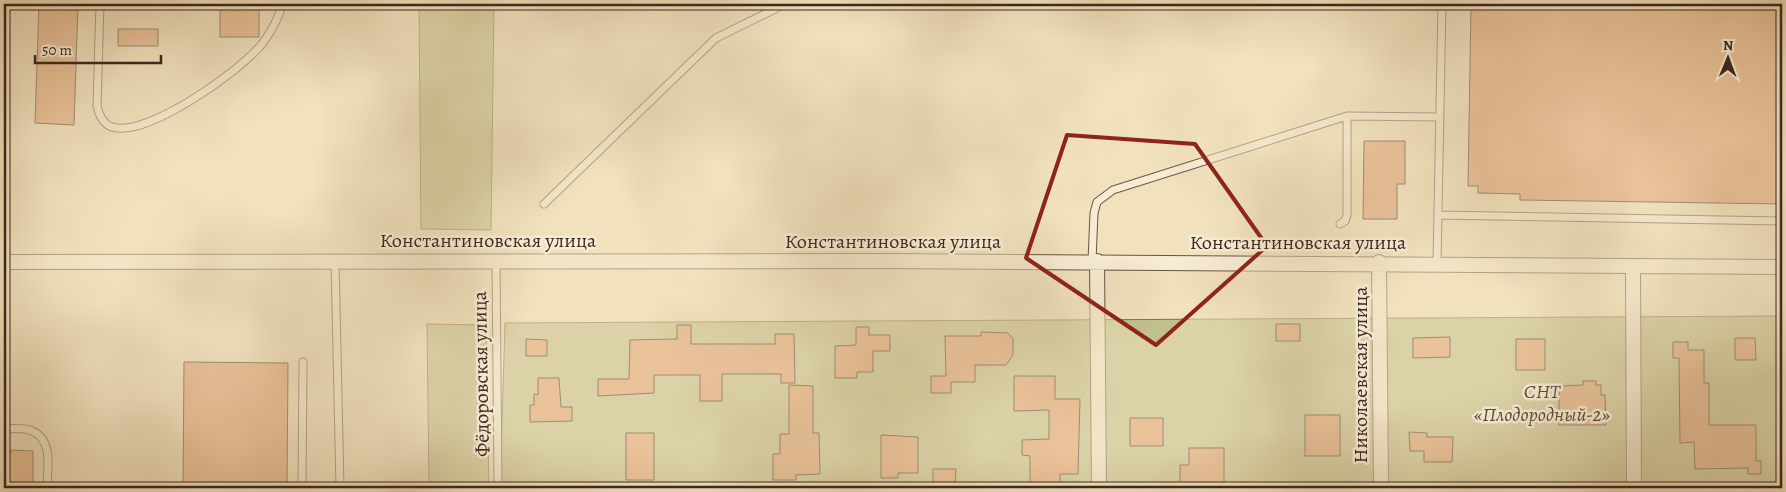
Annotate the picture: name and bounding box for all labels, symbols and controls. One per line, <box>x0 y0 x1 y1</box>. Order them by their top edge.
scale bar <box>35 32 161 64</box>
north arrow <box>1704 32 1754 82</box>
text: N <box>1723 36 1733 55</box>
text: 50 m <box>42 40 72 60</box>
street label: Константиновская улица <box>380 227 597 254</box>
street label: Константиновская улица <box>785 228 1002 255</box>
street label: Константиновская улица <box>1190 229 1407 256</box>
street label: Николаевская улица <box>1347 286 1374 464</box>
street label: Фёдоровская улица <box>466 290 496 457</box>
park label: СНТ «Плодородный-2» <box>1474 378 1610 428</box>

